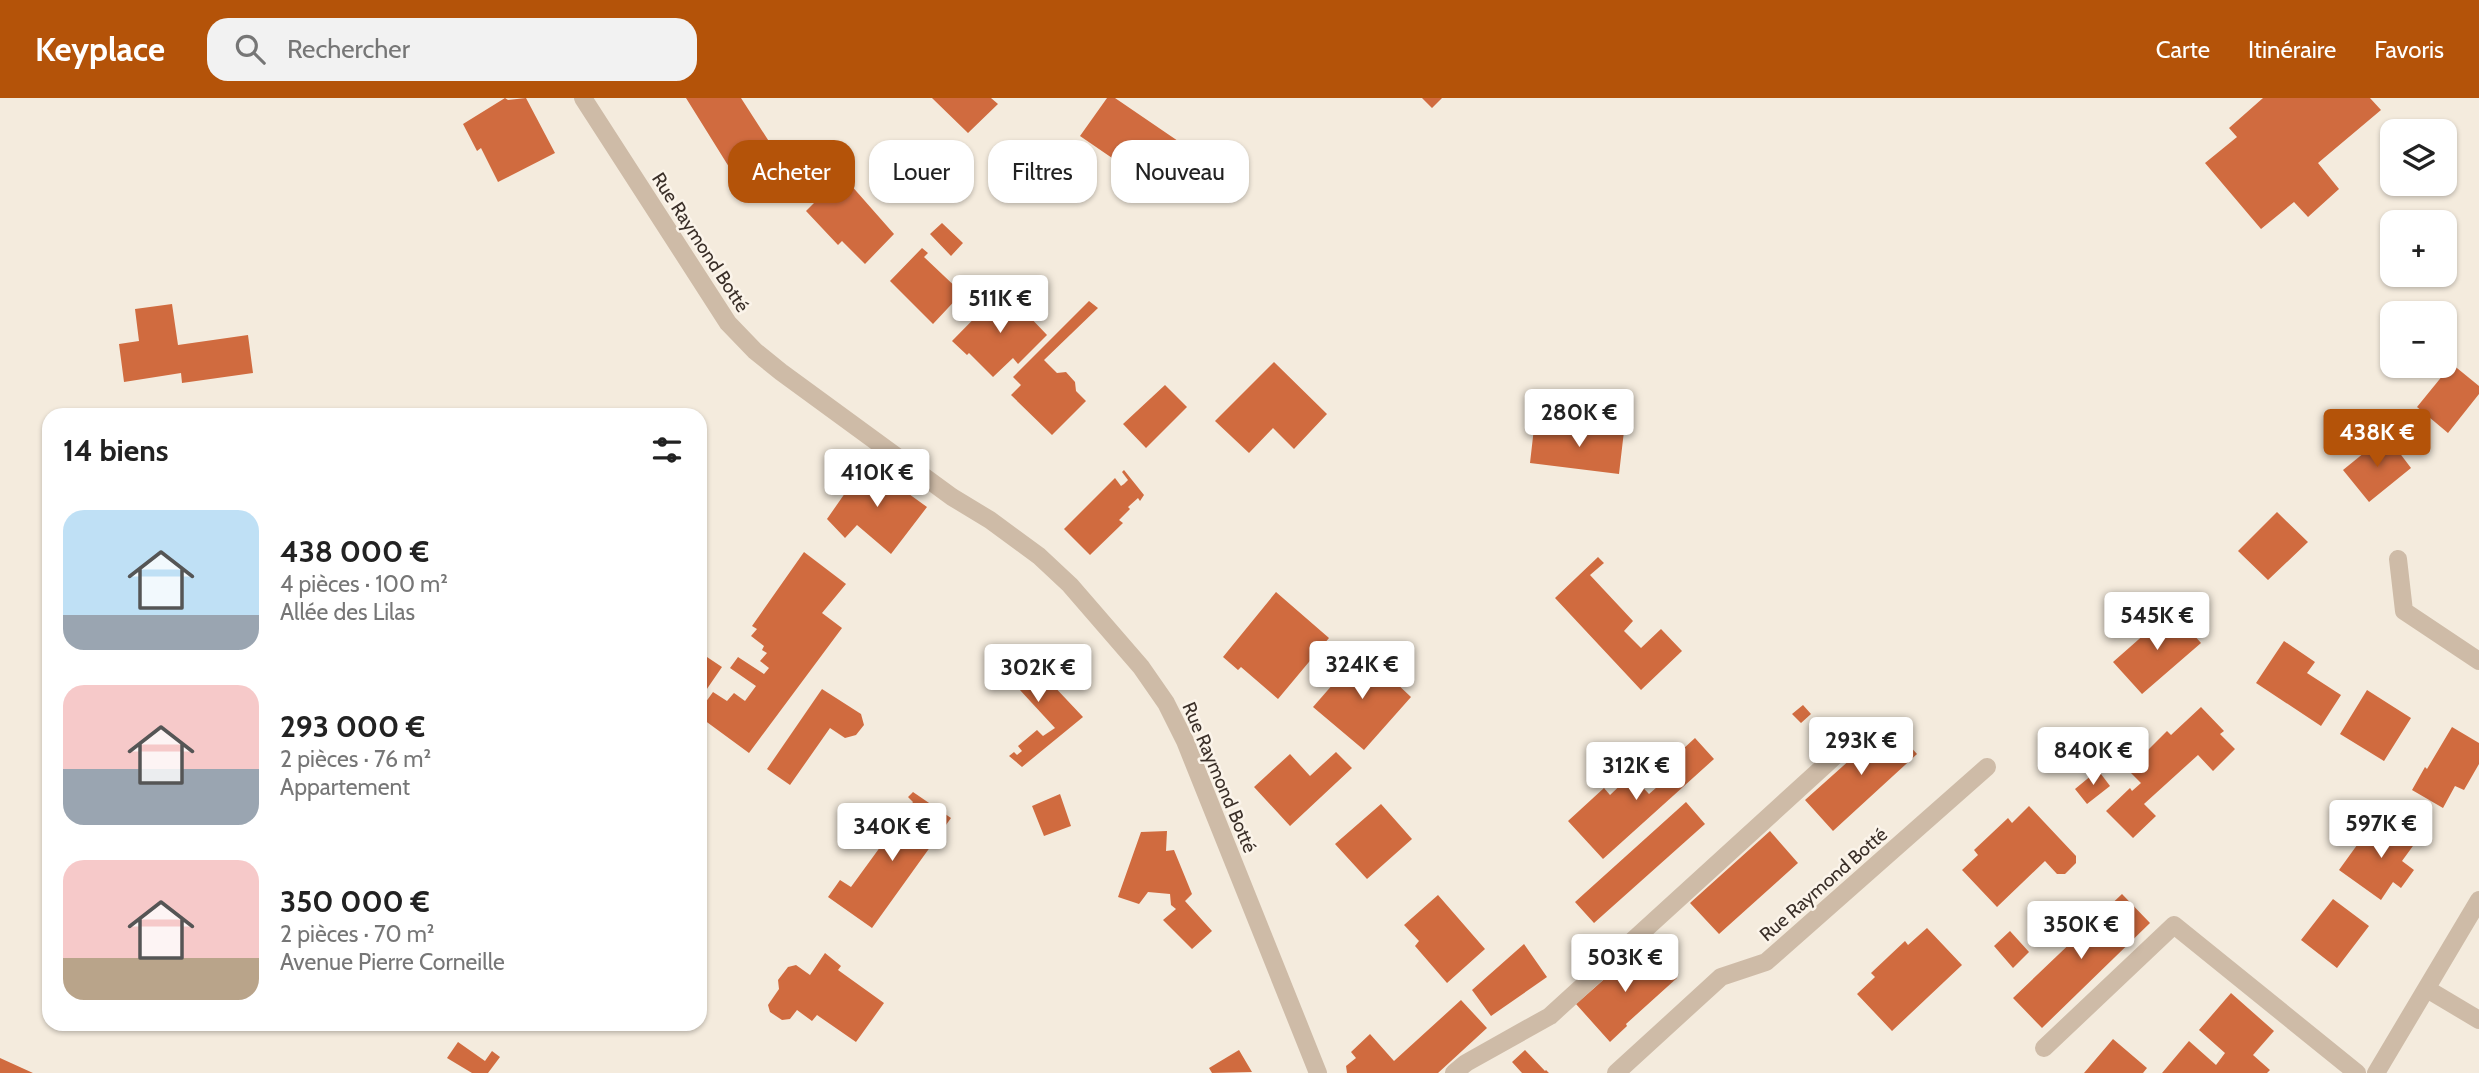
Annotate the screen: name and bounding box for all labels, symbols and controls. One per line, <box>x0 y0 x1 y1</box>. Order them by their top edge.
search box <box>207 18 697 81</box>
text: Keyplace <box>35 29 165 69</box>
icon: search <box>231 30 269 68</box>
text: Rechercher <box>287 33 410 65</box>
text: Carte <box>2156 35 2210 64</box>
text: Itinéraire <box>2248 35 2336 64</box>
text: Favoris <box>2374 35 2444 64</box>
map controls <box>2380 119 2457 378</box>
button: layers <box>2380 119 2457 196</box>
chip: Acheter <box>728 140 855 203</box>
chip: Louer <box>869 140 974 203</box>
chip: Filtres <box>988 140 1097 203</box>
chip: Nouveau <box>1111 140 1249 203</box>
street label: Rue Raymond Botté <box>647 168 754 317</box>
button: + <box>2380 210 2457 287</box>
pin: 511K € <box>943 275 1057 335</box>
text: 511K € <box>968 284 1032 312</box>
button: − <box>2380 301 2457 378</box>
pin: 280K € <box>1522 390 1636 449</box>
text: 280K € <box>1541 398 1617 426</box>
pin: 438K € <box>2320 410 2434 469</box>
text: 438K € <box>2340 418 2414 446</box>
icon: filters <box>648 431 686 469</box>
text: 14 biens <box>63 432 168 469</box>
pin: 410K € <box>820 450 934 509</box>
text: 410K € <box>840 458 914 486</box>
text: 438 000 € <box>280 533 429 570</box>
icon: home <box>119 538 203 622</box>
text: 4 pièces · 100 m² <box>280 570 448 598</box>
pin: 545K € <box>2100 592 2214 652</box>
text: Allée des Lilas <box>280 598 415 626</box>
text: 545K € <box>2120 601 2194 629</box>
pin: 324K € <box>1305 642 1419 701</box>
pin: 302K € <box>981 644 1095 704</box>
text: 324K € <box>1325 650 1399 678</box>
text: 302K € <box>1000 653 1076 681</box>
street label: Rue Raymond Botté <box>1177 698 1262 856</box>
text: 293 000 € <box>280 708 425 745</box>
icon: home <box>119 713 203 797</box>
pin: 293K € <box>1804 718 1918 777</box>
text: 293K € <box>1825 726 1897 754</box>
pin: 840K € <box>2036 728 2150 787</box>
text: 840K € <box>2054 736 2132 764</box>
pin: 312K € <box>1579 742 1693 802</box>
text: 2 pièces · 76 m² <box>280 745 431 773</box>
text: 312K € <box>1602 751 1670 779</box>
text: Appartement <box>280 773 410 801</box>
pin: 597K € <box>2324 800 2438 860</box>
pin: 340K € <box>835 804 949 863</box>
text: 597K € <box>2345 809 2417 837</box>
text: 340K € <box>853 812 931 840</box>
street label: Rue Raymond Botté <box>1755 823 1892 946</box>
text: 350 000 € <box>280 883 430 920</box>
icon: home <box>119 888 203 972</box>
pin: 350K € <box>2024 902 2138 961</box>
text: 350K € <box>2043 910 2119 938</box>
text: 2 pièces · 70 m² <box>280 920 435 948</box>
pin: 503K € <box>1568 934 1682 994</box>
text: 503K € <box>1587 943 1663 971</box>
text: Avenue Pierre Corneille <box>280 948 505 976</box>

